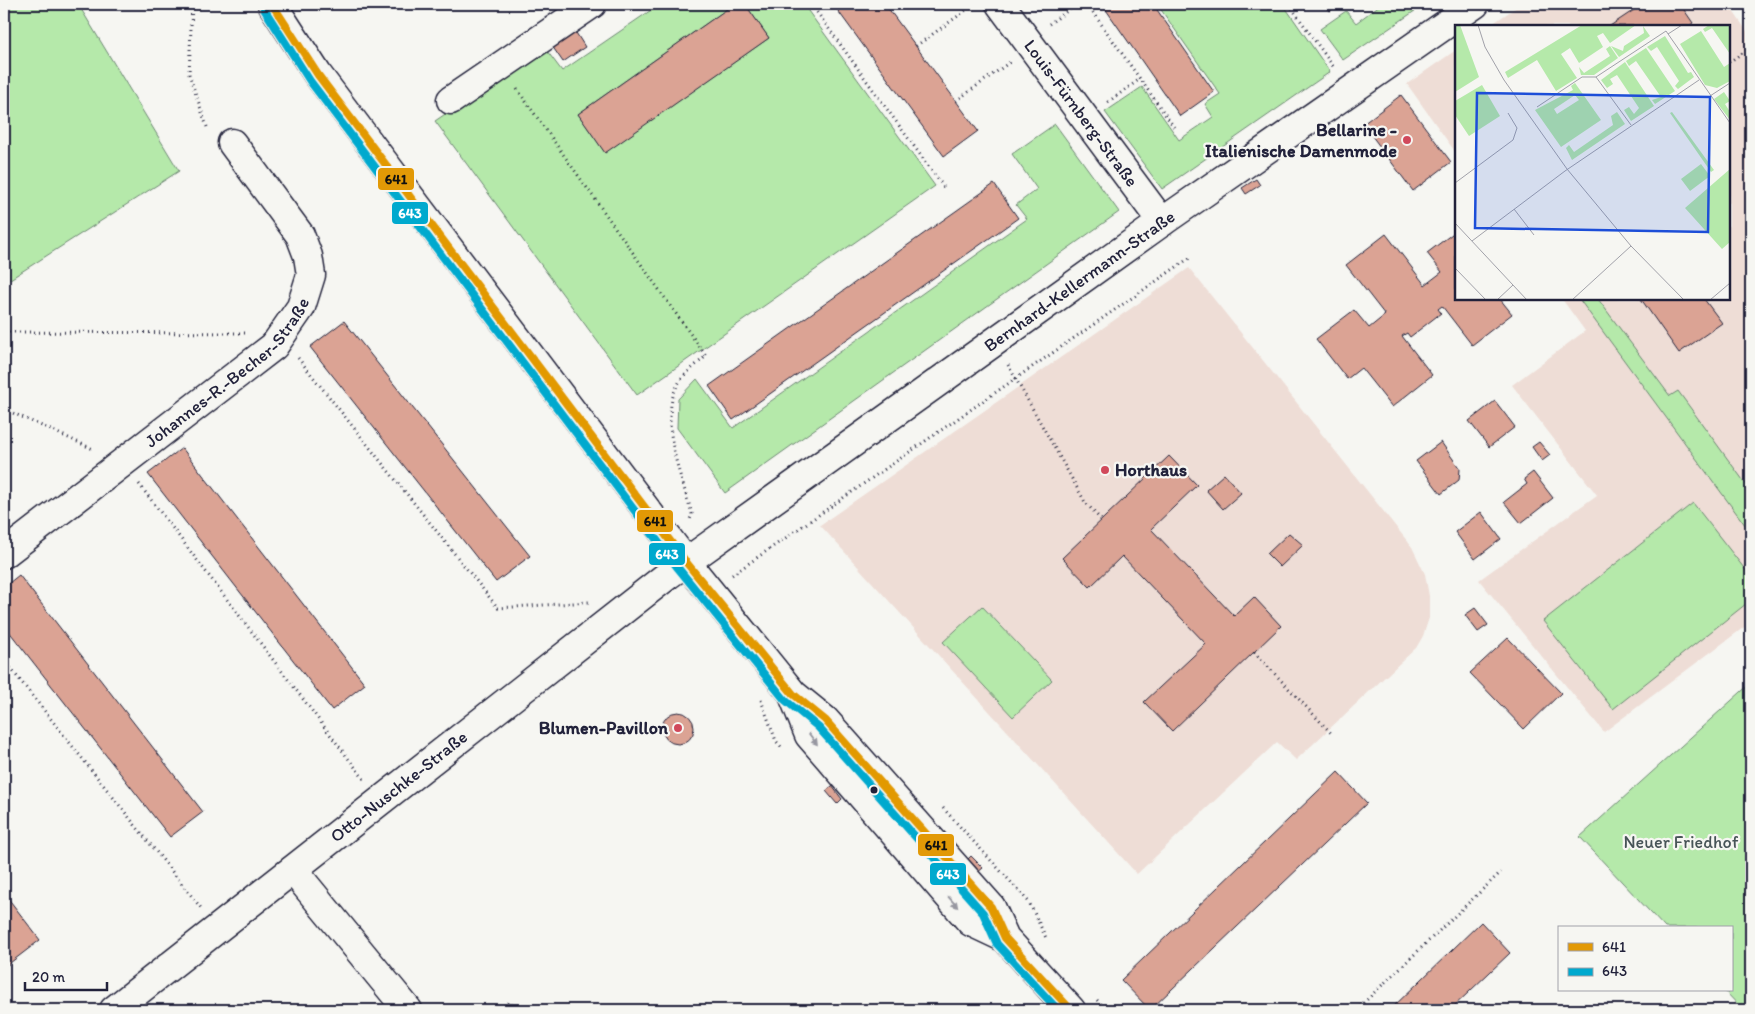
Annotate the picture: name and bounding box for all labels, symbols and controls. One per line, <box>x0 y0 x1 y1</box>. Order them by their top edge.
inset map <box>1455 25 1730 300</box>
street label: Louis-Fürnberg-Straße <box>1019 35 1143 191</box>
place label: Bellarine - Italienische Damenmode <box>1205 119 1397 162</box>
marker: Bellarine - Italienische Damenmode <box>1401 134 1413 146</box>
line badge: 641 <box>377 167 415 191</box>
text: 641 <box>385 171 408 188</box>
line badge: 643 <box>391 201 429 225</box>
text: 643 <box>398 205 422 222</box>
street label: Bernhard-Kellermann-Straße <box>980 205 1179 357</box>
street label: Johannes-R.-Becher-Straße <box>141 295 314 452</box>
place label: Horthaus <box>1115 459 1187 481</box>
marker: Horthaus <box>1099 464 1111 476</box>
line badge: 641 <box>636 509 674 533</box>
text: 641 <box>644 513 667 530</box>
line badge: 643 <box>648 542 686 566</box>
text: 643 <box>655 546 679 563</box>
place label: Blumen-Pavillon <box>539 717 669 739</box>
marker: Blumen-Pavillon <box>672 722 684 734</box>
street label: Otto-Nuschke-Straße <box>326 726 472 847</box>
one-way arrow <box>808 732 818 746</box>
unlabelled marker <box>869 785 879 795</box>
park label: Neuer Friedhof <box>1623 831 1739 853</box>
line badge: 641 <box>917 833 955 857</box>
text: 641 <box>925 837 948 854</box>
line badge: 643 <box>929 862 967 886</box>
text: 643 <box>936 866 960 883</box>
one-way arrow <box>947 895 959 907</box>
legend <box>1558 926 1732 992</box>
text: 641 <box>1602 938 1626 956</box>
scale bar <box>25 959 108 991</box>
text: 643 <box>1602 962 1627 980</box>
text: 20 m <box>32 968 66 986</box>

